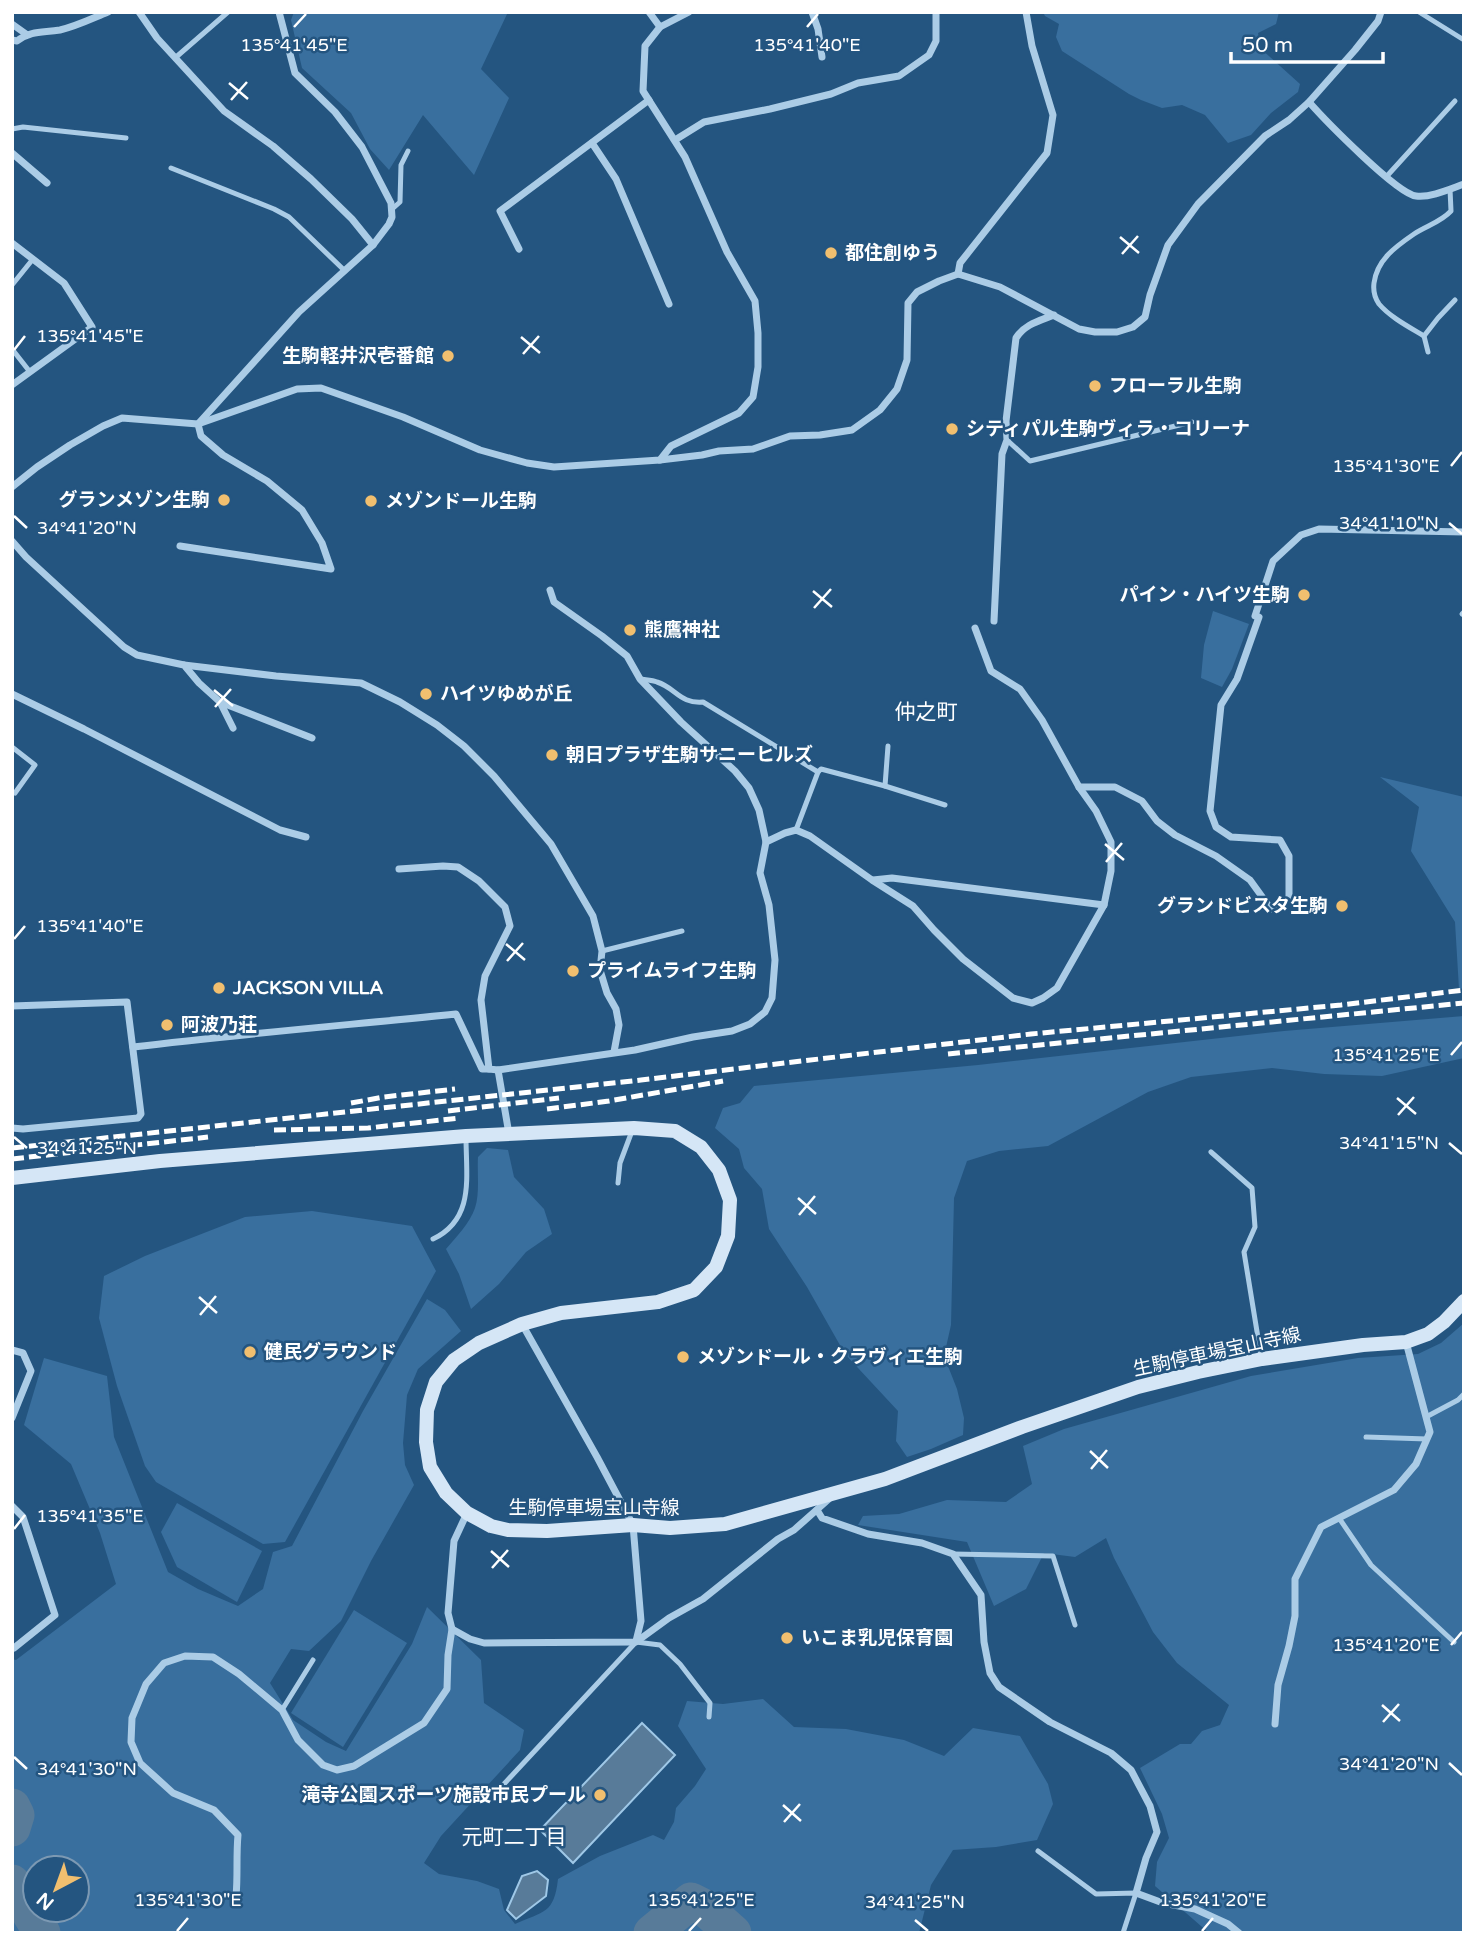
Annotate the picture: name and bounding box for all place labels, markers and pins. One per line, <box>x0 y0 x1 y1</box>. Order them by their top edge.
place label: 都住創ゆう <box>845 242 940 264</box>
marker: 都住創ゆう <box>823 245 839 261</box>
place label: 生駒軽井沢壱番館 <box>282 345 434 367</box>
marker: 生駒軽井沢壱番館 <box>440 348 456 364</box>
place label: フローラル生駒 <box>1109 375 1242 397</box>
marker: フローラル生駒 <box>1087 378 1103 394</box>
place label: シティパル生駒ヴィラ・コリーナ <box>966 418 1250 440</box>
marker: シティパル生駒ヴィラ・コリーナ <box>944 421 960 437</box>
place label: グランメゾン生駒 <box>59 489 210 511</box>
place label: メゾンドール生駒 <box>385 490 537 512</box>
marker: グランメゾン生駒 <box>216 492 232 508</box>
marker: メゾンドール生駒 <box>363 493 379 509</box>
place label: パイン・ハイツ生駒 <box>1119 584 1290 606</box>
marker: パイン・ハイツ生駒 <box>1296 587 1312 603</box>
place label: 熊鷹神社 <box>644 619 720 641</box>
marker: 熊鷹神社 <box>622 622 638 638</box>
place label: ハイツゆめが丘 <box>440 683 573 705</box>
marker: ハイツゆめが丘 <box>418 686 434 702</box>
place label: 朝日プラザ生駒サニーヒルズ <box>566 744 813 766</box>
marker: 朝日プラザ生駒サニーヒルズ <box>544 747 560 763</box>
place label: グランドビスタ生駒 <box>1157 895 1328 917</box>
marker: グランドビスタ生駒 <box>1334 898 1350 914</box>
place label: プライムライフ生駒 <box>587 960 757 982</box>
marker: プライムライフ生駒 <box>565 963 581 979</box>
place label: JACKSON VILLA <box>232 977 383 999</box>
marker: JACKSON VILLA <box>211 980 227 996</box>
place label: 阿波乃荘 <box>181 1014 257 1036</box>
marker: 阿波乃荘 <box>159 1017 175 1033</box>
place label: 健民グラウンド <box>263 1341 397 1363</box>
marker: 健民グラウンド <box>242 1344 258 1360</box>
place label: メゾンドール・クラヴィエ生駒 <box>697 1346 963 1368</box>
marker: メゾンドール・クラヴィエ生駒 <box>675 1349 691 1365</box>
place label: いこま乳児保育園 <box>801 1627 953 1649</box>
marker: いこま乳児保育園 <box>779 1630 795 1646</box>
place label: 滝寺公園スポーツ施設市民プール <box>301 1784 586 1806</box>
marker: 滝寺公園スポーツ施設市民プール <box>592 1787 608 1803</box>

